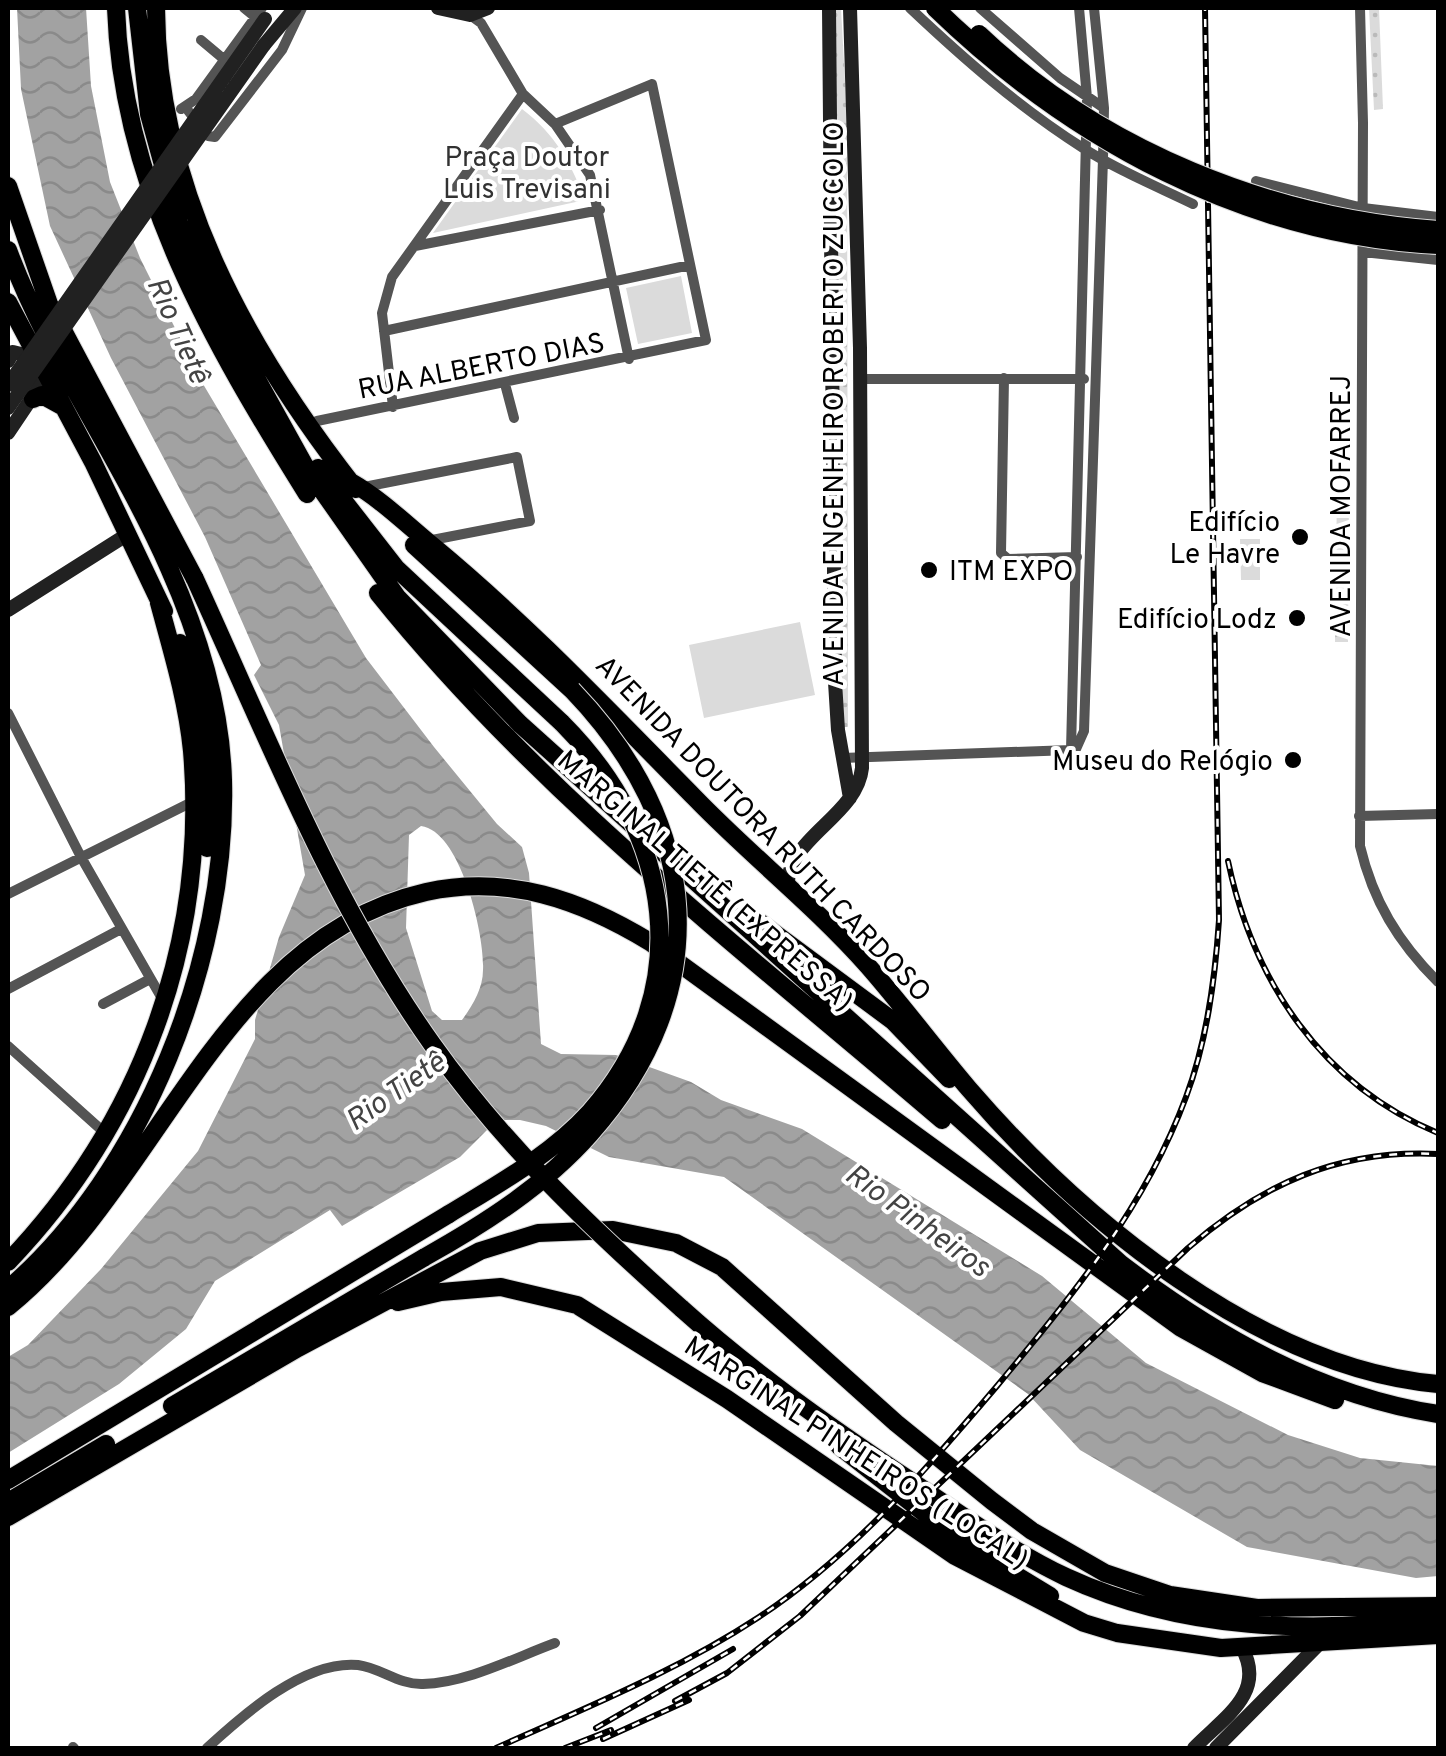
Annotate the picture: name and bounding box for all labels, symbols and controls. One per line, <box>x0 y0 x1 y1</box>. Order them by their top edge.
street label: AVENIDA ENGENHEIRO ROBERTO ZUCCOLO <box>818 121 854 687</box>
park label: Praça Doutor Luis Trevisani <box>443 141 611 209</box>
water label: Rio Tietê <box>137 272 217 392</box>
street label: RUA ALBERTO DIAS <box>355 326 608 410</box>
street label: AVENIDA MOFARREJ <box>1325 375 1361 637</box>
place label: Edifício Le Havre <box>1169 506 1280 574</box>
marker: Edifício Le Havre <box>1289 526 1311 548</box>
place label: ITM EXPO <box>949 555 1074 591</box>
marker: ITM EXPO <box>918 559 940 581</box>
place label: Edifício Lodz <box>1117 603 1277 639</box>
marker: Edifício Lodz <box>1286 607 1308 629</box>
street label: AVENIDA DOUTORA RUTH CARDOSO <box>586 649 938 1011</box>
street label: MARGINAL TIETÊ (EXPRESSA) <box>548 742 861 1021</box>
place label: Museu do Relógio <box>1052 745 1273 781</box>
marker: Museu do Relógio <box>1282 749 1304 771</box>
water label: Rio Tietê <box>339 1045 455 1141</box>
water label: Rio Pinheiros <box>837 1157 997 1287</box>
street label: MARGINAL PINHEIROS (LOCAL) <box>676 1330 1034 1580</box>

